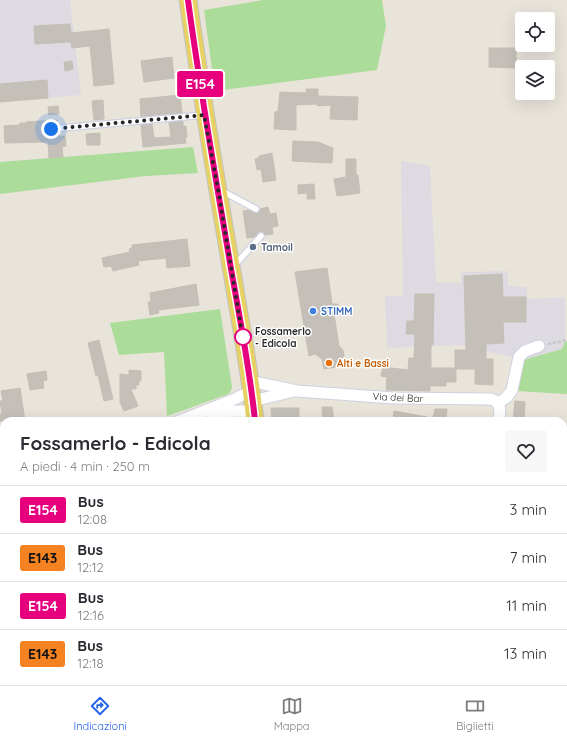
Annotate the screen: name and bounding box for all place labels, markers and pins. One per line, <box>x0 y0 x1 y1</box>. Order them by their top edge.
place label: Tamoil <box>261 241 293 254</box>
marker: Tamoil <box>248 242 258 252</box>
place label: STIMM <box>321 305 352 318</box>
marker: STIMM <box>308 306 318 316</box>
place label: Fossamerlo - Edicola <box>255 325 311 350</box>
marker: Fossamerlo - Edicola <box>234 328 252 346</box>
place label: Alti e Bassi <box>337 357 389 370</box>
marker: Alti e Bassi <box>324 358 334 368</box>

